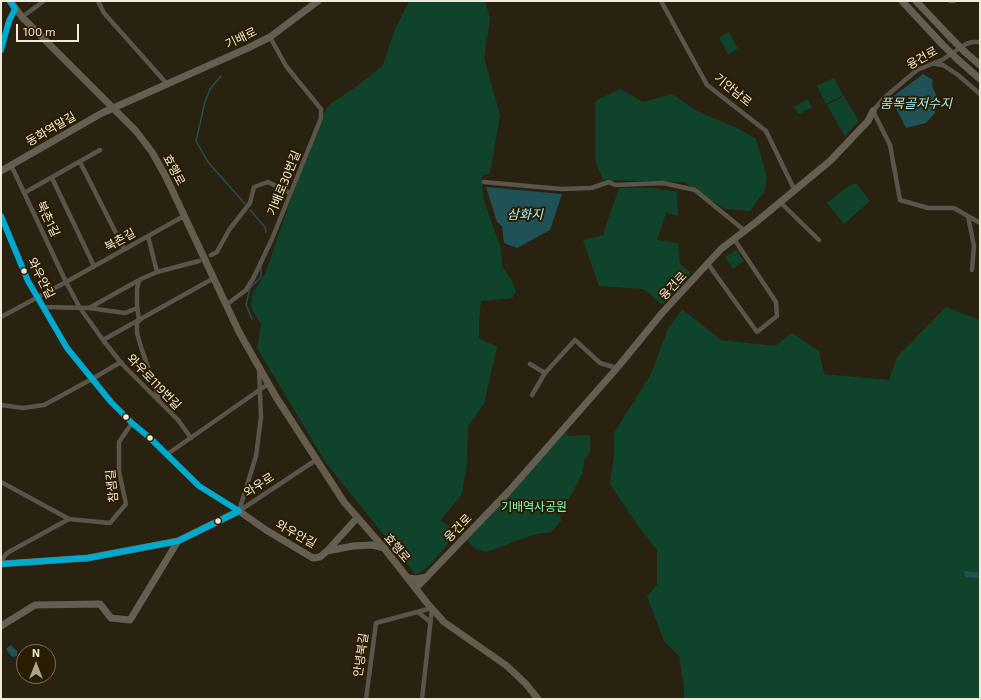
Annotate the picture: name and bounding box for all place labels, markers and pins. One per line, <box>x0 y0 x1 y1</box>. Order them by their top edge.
unlabelled marker <box>19 266 29 276</box>
unlabelled marker <box>121 412 131 422</box>
unlabelled marker <box>145 433 155 443</box>
unlabelled marker <box>213 516 223 526</box>

